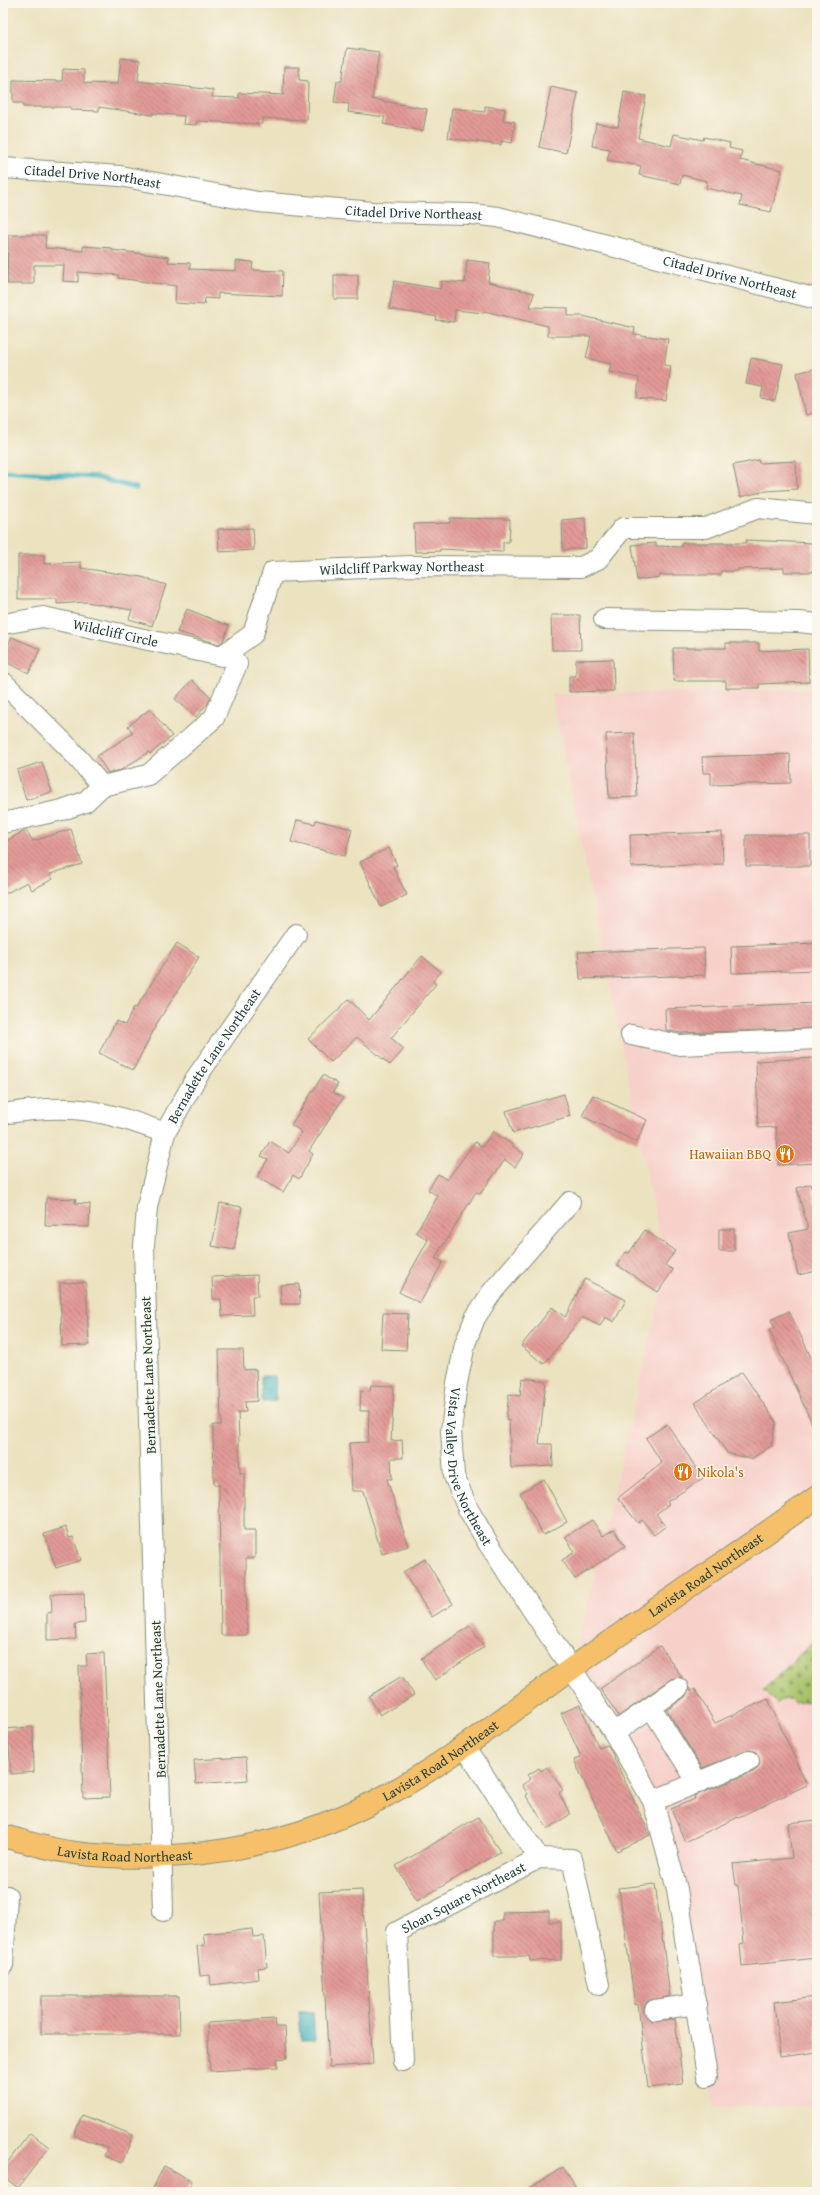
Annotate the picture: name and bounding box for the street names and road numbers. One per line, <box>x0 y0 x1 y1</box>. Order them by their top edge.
street label: Citadel Drive Northeast <box>24 159 163 194</box>
street label: Citadel Drive Northeast <box>344 200 484 225</box>
street label: Citadel Drive Northeast <box>661 250 799 303</box>
street label: Wildcliff Parkway Northeast <box>319 556 485 580</box>
street label: Wildcliff Circle <box>71 614 161 652</box>
street label: Bernadette Lane Northeast <box>162 984 265 1127</box>
street label: Bernadette Lane Northeast <box>135 1296 161 1454</box>
street label: Vista Valley Drive Northeast <box>441 1386 497 1549</box>
street label: Lavista Road Northeast <box>644 1528 767 1622</box>
street label: Bernadette Lane Northeast <box>145 1620 171 1778</box>
street label: Lavista Road Northeast <box>379 1715 503 1806</box>
street label: Lavista Road Northeast <box>56 1840 193 1867</box>
street label: Sloan Square Northeast <box>398 1857 529 1938</box>

